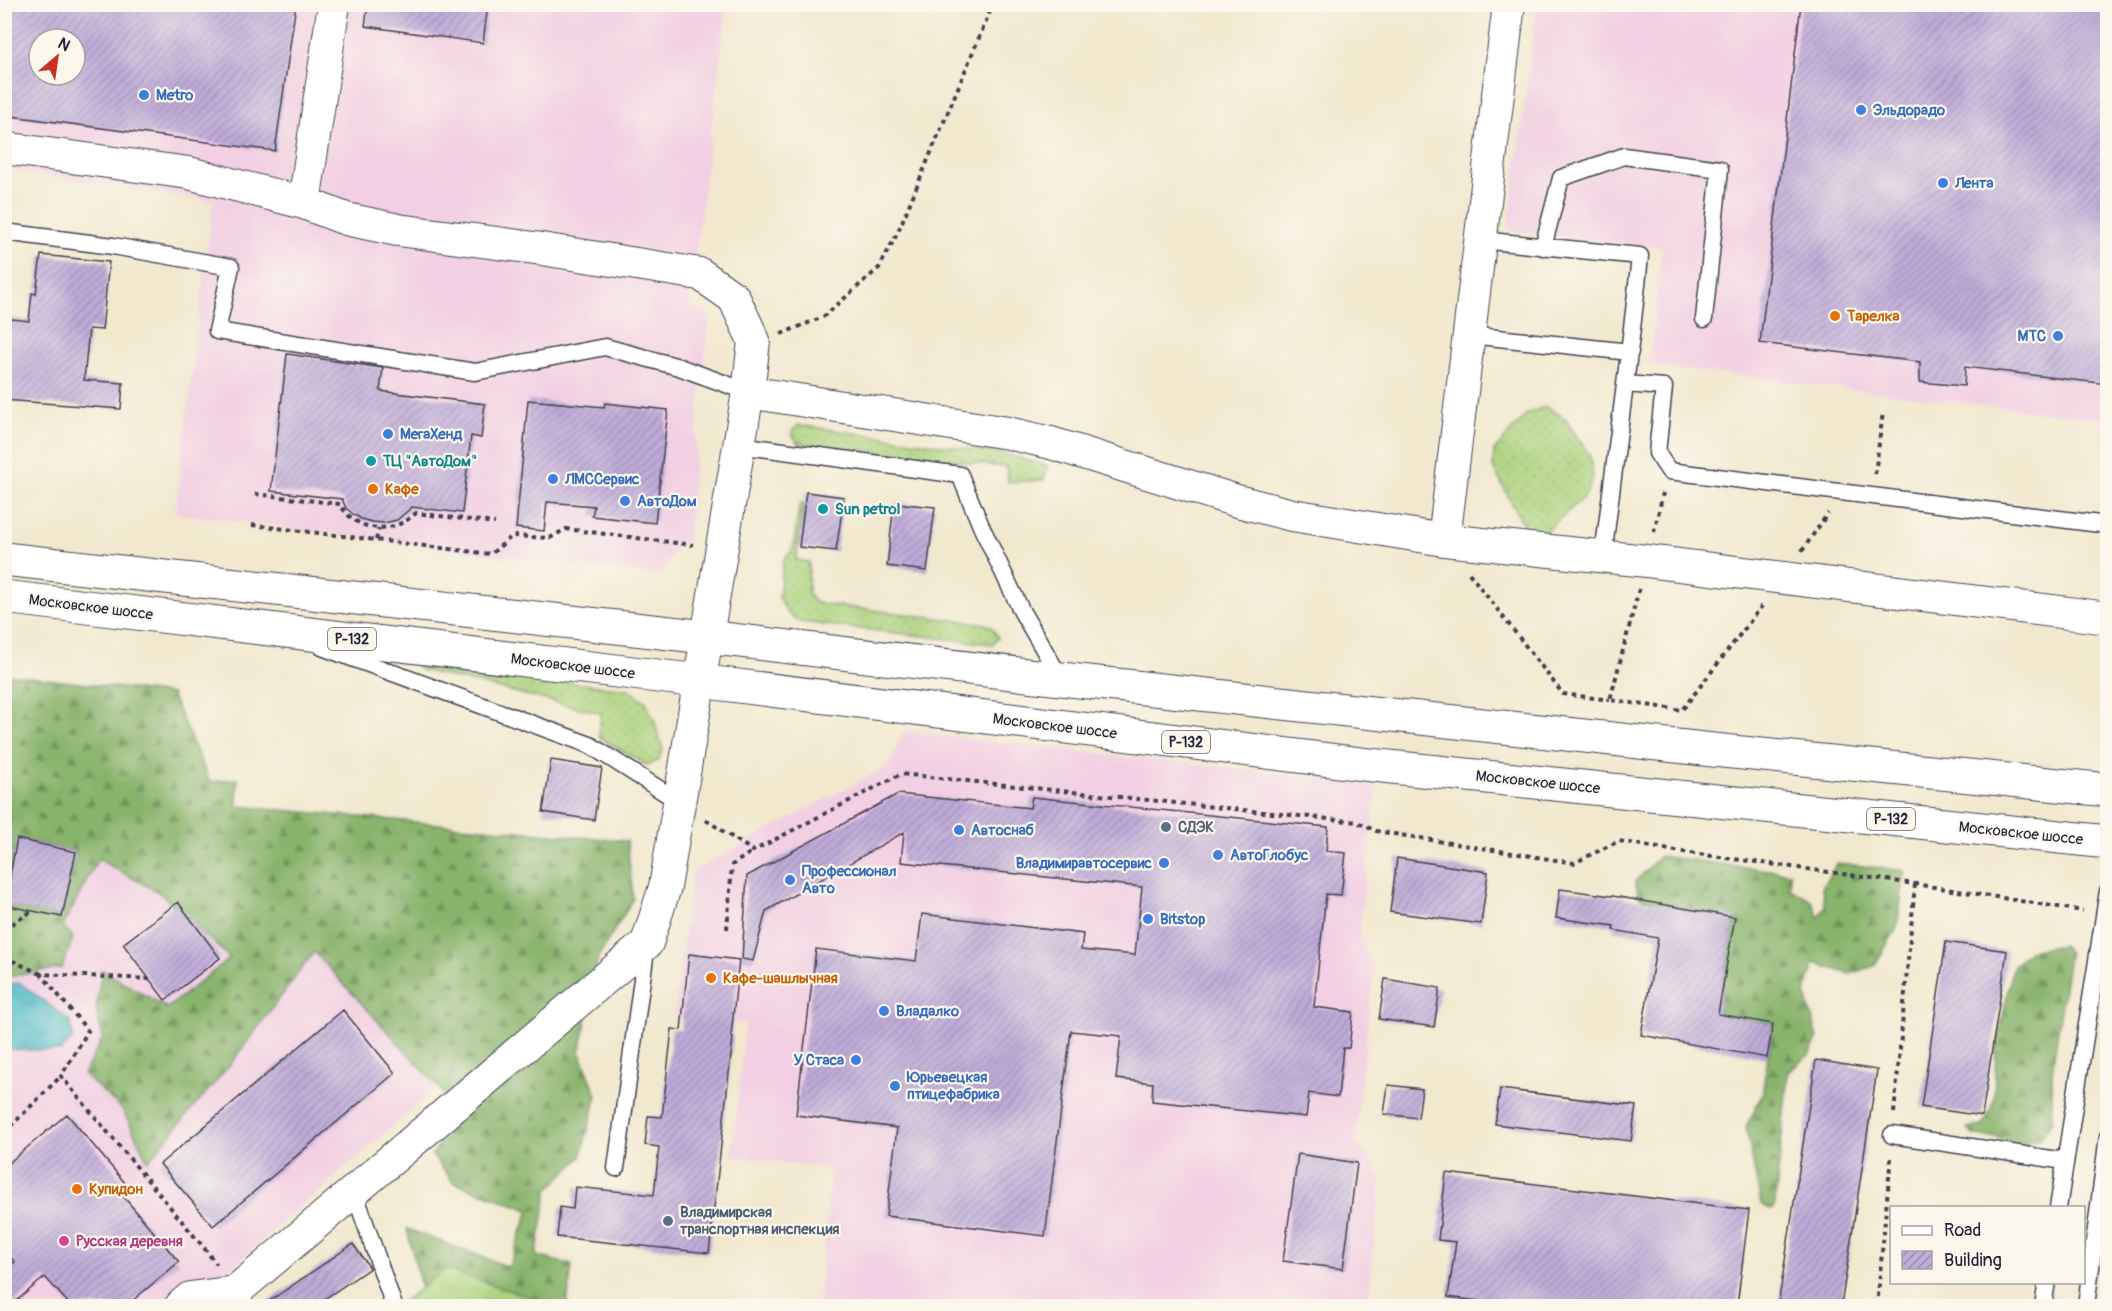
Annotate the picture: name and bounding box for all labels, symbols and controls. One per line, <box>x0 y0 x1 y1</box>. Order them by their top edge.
north arrow <box>27 27 87 87</box>
text: N <box>54 33 74 56</box>
place label: Metro <box>156 86 193 105</box>
marker: Metro <box>137 88 151 102</box>
place label: Эльдорадо <box>1873 101 1945 120</box>
marker: Эльдорадо <box>1854 103 1868 117</box>
place label: Лента <box>1954 174 1993 193</box>
marker: Лента <box>1936 176 1950 190</box>
place label: Тарелка <box>1846 307 1899 326</box>
marker: Тарелка <box>1828 309 1842 323</box>
place label: МТС <box>2018 327 2046 346</box>
marker: МТС <box>2051 329 2065 343</box>
place label: МегаХенд <box>400 425 463 444</box>
marker: МегаХенд <box>381 427 395 441</box>
place label: ТЦ "АвтоДом" <box>382 452 477 471</box>
marker: ТЦ "АвтоДом" <box>364 454 378 468</box>
place label: ЛМССервис <box>564 470 640 489</box>
marker: ЛМССервис <box>546 472 560 486</box>
place label: Кафе <box>385 480 419 499</box>
marker: Кафе <box>366 482 380 496</box>
place label: АвтоДом <box>637 492 697 511</box>
marker: АвтоДом <box>618 494 632 508</box>
place label: Sun petrol <box>835 500 900 519</box>
marker: Sun petrol <box>816 502 830 516</box>
street label: Московское шоссе <box>28 590 155 625</box>
road number: Р-132 <box>328 628 376 650</box>
street label: Московское шоссе <box>510 649 637 684</box>
street label: Московское шоссе <box>992 709 1119 744</box>
road number: Р-132 <box>1162 731 1210 753</box>
street label: Московское шоссе <box>1475 767 1602 799</box>
road number: Р-132 <box>1867 808 1915 830</box>
place label: СДЭК <box>1178 818 1214 837</box>
street label: Московское шоссе <box>1958 818 2085 850</box>
marker: СДЭК <box>1159 820 1173 834</box>
place label: Автоснаб <box>971 821 1034 840</box>
marker: Автоснаб <box>952 823 966 837</box>
place label: АвтоГлобус <box>1230 846 1309 865</box>
marker: АвтоГлобус <box>1211 848 1225 862</box>
place label: Владимиравтосервис <box>1016 854 1152 873</box>
marker: Владимиравтосервис <box>1157 856 1171 870</box>
place label: Профессионал Авто <box>802 862 897 898</box>
marker: Профессионал Авто <box>783 873 797 887</box>
place label: Bitstop <box>1160 910 1205 929</box>
marker: Bitstop <box>1141 912 1155 926</box>
place label: Кафе-шашлычная <box>723 969 838 988</box>
marker: Кафе-шашлычная <box>704 971 718 985</box>
place label: Владалко <box>896 1002 959 1021</box>
marker: Владалко <box>877 1004 891 1018</box>
place label: У Стаса <box>793 1051 844 1070</box>
marker: У Стаса <box>849 1053 863 1067</box>
place label: Юрьевецкая птицефабрика <box>906 1068 1000 1104</box>
marker: Юрьевецкая птицефабрика <box>888 1079 902 1093</box>
place label: Купидон <box>89 1180 143 1199</box>
marker: Купидон <box>70 1182 84 1196</box>
place label: Владимирская транспортная инспекция <box>680 1203 839 1239</box>
legend <box>1890 1206 2085 1284</box>
marker: Владимирская транспортная инспекция <box>661 1214 675 1228</box>
text: Road <box>1944 1219 1981 1242</box>
place label: Русская деревня <box>76 1232 183 1251</box>
marker: Русская деревня <box>57 1234 71 1248</box>
text: Building <box>1944 1249 2002 1272</box>

